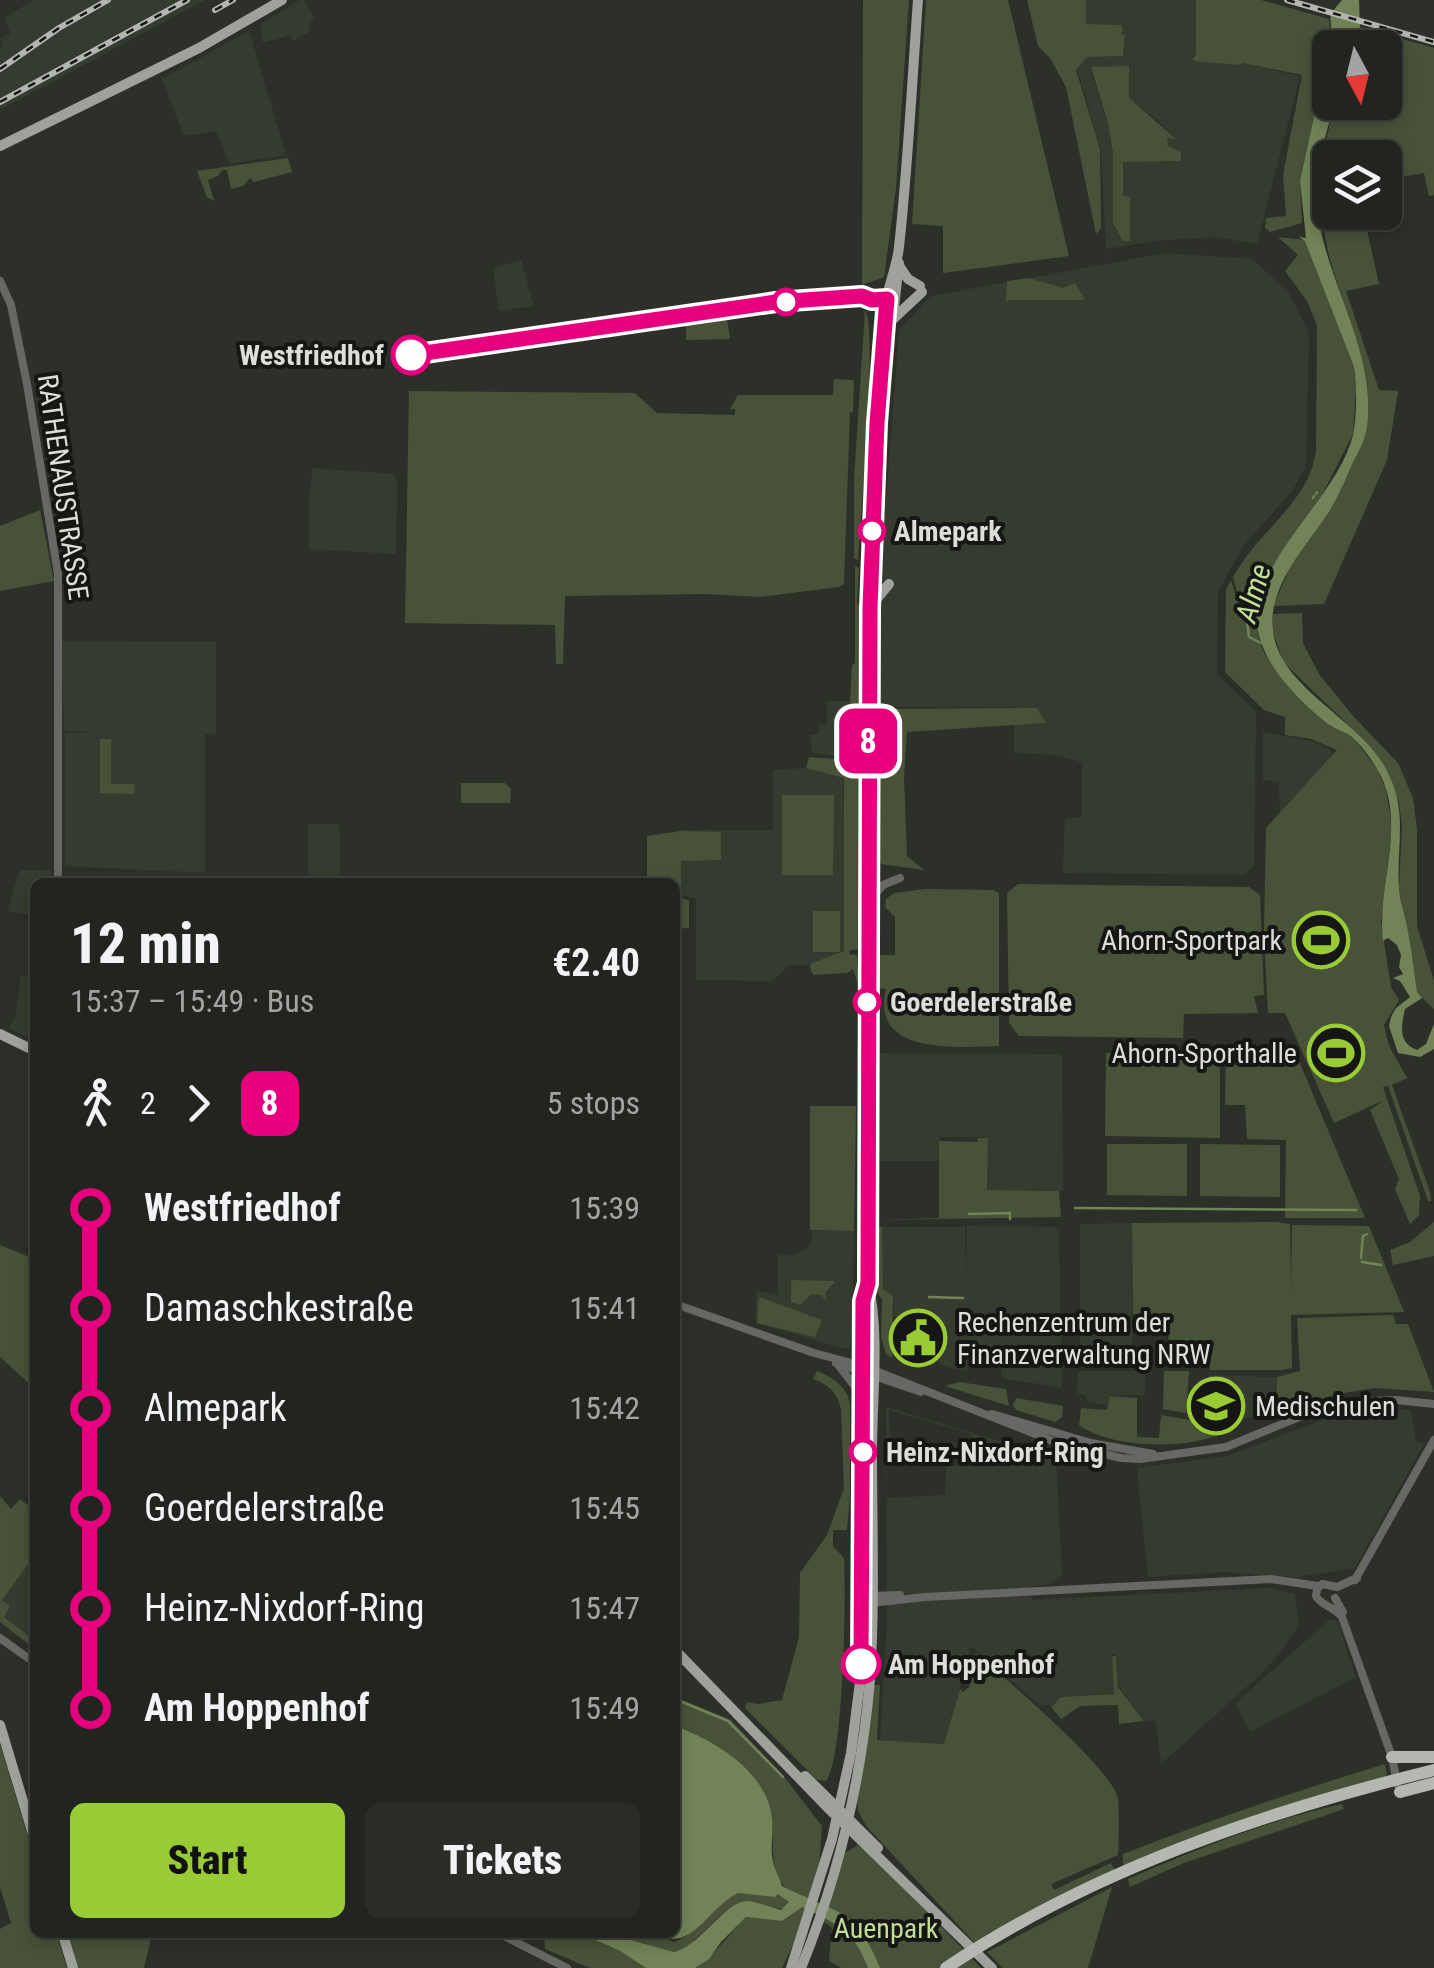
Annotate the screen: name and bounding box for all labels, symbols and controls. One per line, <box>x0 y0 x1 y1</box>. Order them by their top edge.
north arrow <box>1312 30 1402 120</box>
map controls <box>1312 30 1402 230</box>
button: layers <box>1312 140 1402 230</box>
unlabelled marker <box>773 289 799 315</box>
marker: Westfriedhof <box>392 336 430 374</box>
place label: Westfriedhof <box>239 339 384 372</box>
street label: RATHENAUSTRASSE <box>31 372 95 602</box>
place label: Almepark <box>894 515 1002 548</box>
marker: Almepark <box>859 518 885 544</box>
water label: Alme <box>1228 560 1278 627</box>
line badge: 8 <box>836 708 900 774</box>
text: 8 <box>859 721 877 762</box>
sports icon: Ahorn-Sportpark <box>1291 910 1351 970</box>
text: 12 min <box>70 912 221 976</box>
place label: Ahorn-Sportpark <box>1101 924 1282 957</box>
text: €2.40 <box>552 941 640 985</box>
text: 15:37 – 15:49 · Bus <box>70 982 314 1020</box>
place label: Goerdelerstraße <box>890 986 1072 1019</box>
marker: Goerdelerstraße <box>854 989 880 1015</box>
sports icon: Ahorn-Sporthalle <box>1306 1023 1366 1083</box>
place label: Ahorn-Sporthalle <box>1111 1037 1297 1070</box>
icon: walk <box>70 1076 125 1131</box>
icon: forward <box>171 1076 226 1131</box>
text: 8 <box>261 1083 279 1124</box>
text: 2 <box>140 1084 156 1122</box>
text: 5 stops <box>547 1084 640 1122</box>
text: Westfriedhof <box>144 1186 341 1230</box>
text: 15:39 <box>569 1189 640 1227</box>
text: Damaschkestraße <box>144 1286 414 1330</box>
text: 15:41 <box>569 1289 640 1327</box>
place label: Rechenzentrum der Finanzverwaltung NRW <box>957 1306 1211 1371</box>
public building icon: Rechenzentrum der Finanzverwaltung NRW <box>888 1308 948 1368</box>
school or university icon: Medischulen <box>1186 1376 1246 1436</box>
text: Almepark <box>144 1386 287 1430</box>
text: 15:42 <box>569 1389 640 1427</box>
place label: Medischulen <box>1255 1390 1395 1423</box>
place label: Heinz-Nixdorf-Ring <box>886 1436 1104 1469</box>
marker: Heinz-Nixdorf-Ring <box>850 1439 876 1465</box>
text: Goerdelerstraße <box>144 1486 385 1530</box>
text: 15:45 <box>569 1489 640 1527</box>
text: Heinz-Nixdorf-Ring <box>144 1586 424 1630</box>
text: 15:47 <box>569 1589 640 1627</box>
marker: Am Hoppenhof <box>842 1645 880 1683</box>
place label: Am Hoppenhof <box>888 1648 1054 1681</box>
text: Am Hoppenhof <box>144 1686 370 1730</box>
text: 15:49 <box>569 1689 640 1727</box>
button: Start <box>70 1803 345 1918</box>
button: Tickets <box>365 1803 640 1918</box>
park label: Auenpark <box>834 1912 939 1945</box>

